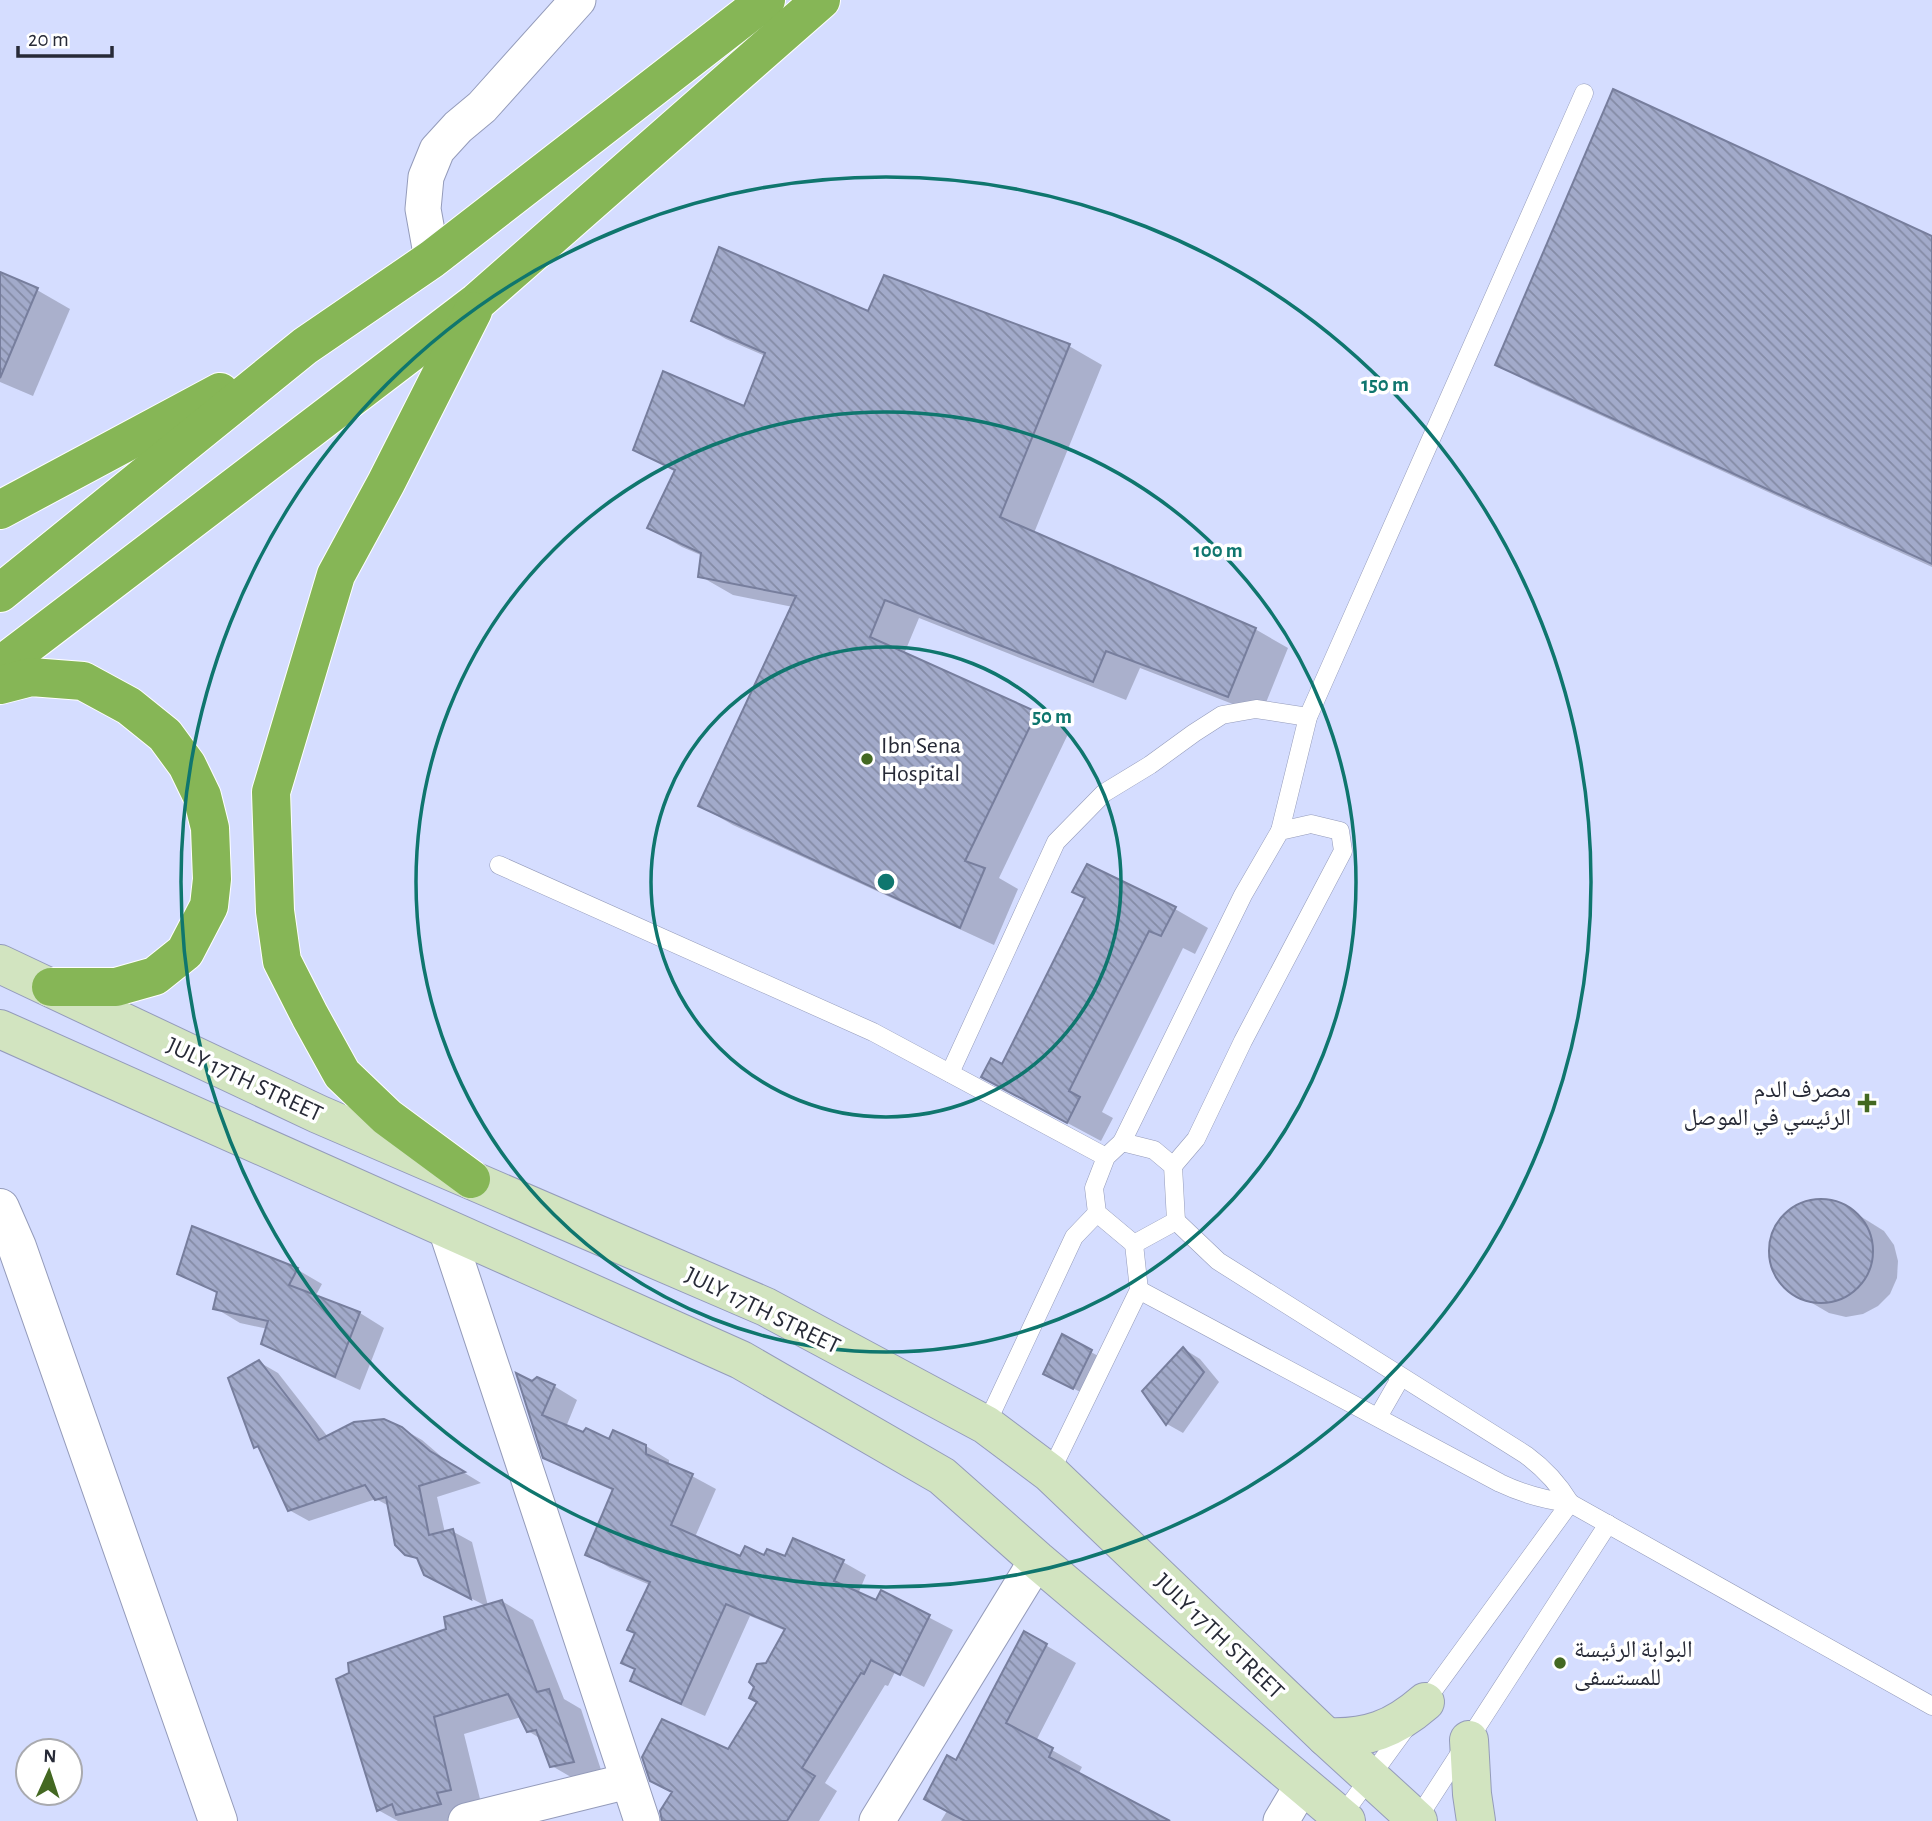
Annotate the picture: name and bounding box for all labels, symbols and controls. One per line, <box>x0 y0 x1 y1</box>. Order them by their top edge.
scale bar <box>18 14 112 58</box>
text: 20 m <box>28 29 69 50</box>
text: 150 m <box>1361 374 1409 395</box>
text: 100 m <box>1193 540 1243 561</box>
text: 50 m <box>1032 706 1072 727</box>
place label: Ibn Sena Hospital <box>881 734 961 786</box>
marker: Ibn Sena Hospital <box>859 751 875 767</box>
centre of rings <box>874 870 898 894</box>
street label: JULY 17TH STREET <box>163 1033 327 1127</box>
place label: مصرف الدم الرئيسي في الموصل <box>1683 1078 1851 1136</box>
marker: مصرف الدم الرئيسي في الموصل <box>1857 1093 1877 1113</box>
street label: JULY 17TH STREET <box>681 1263 844 1359</box>
street label: JULY 17TH STREET <box>1150 1569 1289 1704</box>
place label: البوابة الرئيسة للمستسفى <box>1574 1638 1693 1691</box>
marker: البوابة الرئيسة للمستسفى <box>1552 1655 1568 1671</box>
north arrow <box>14 1737 84 1807</box>
text: N <box>43 1747 57 1766</box>

